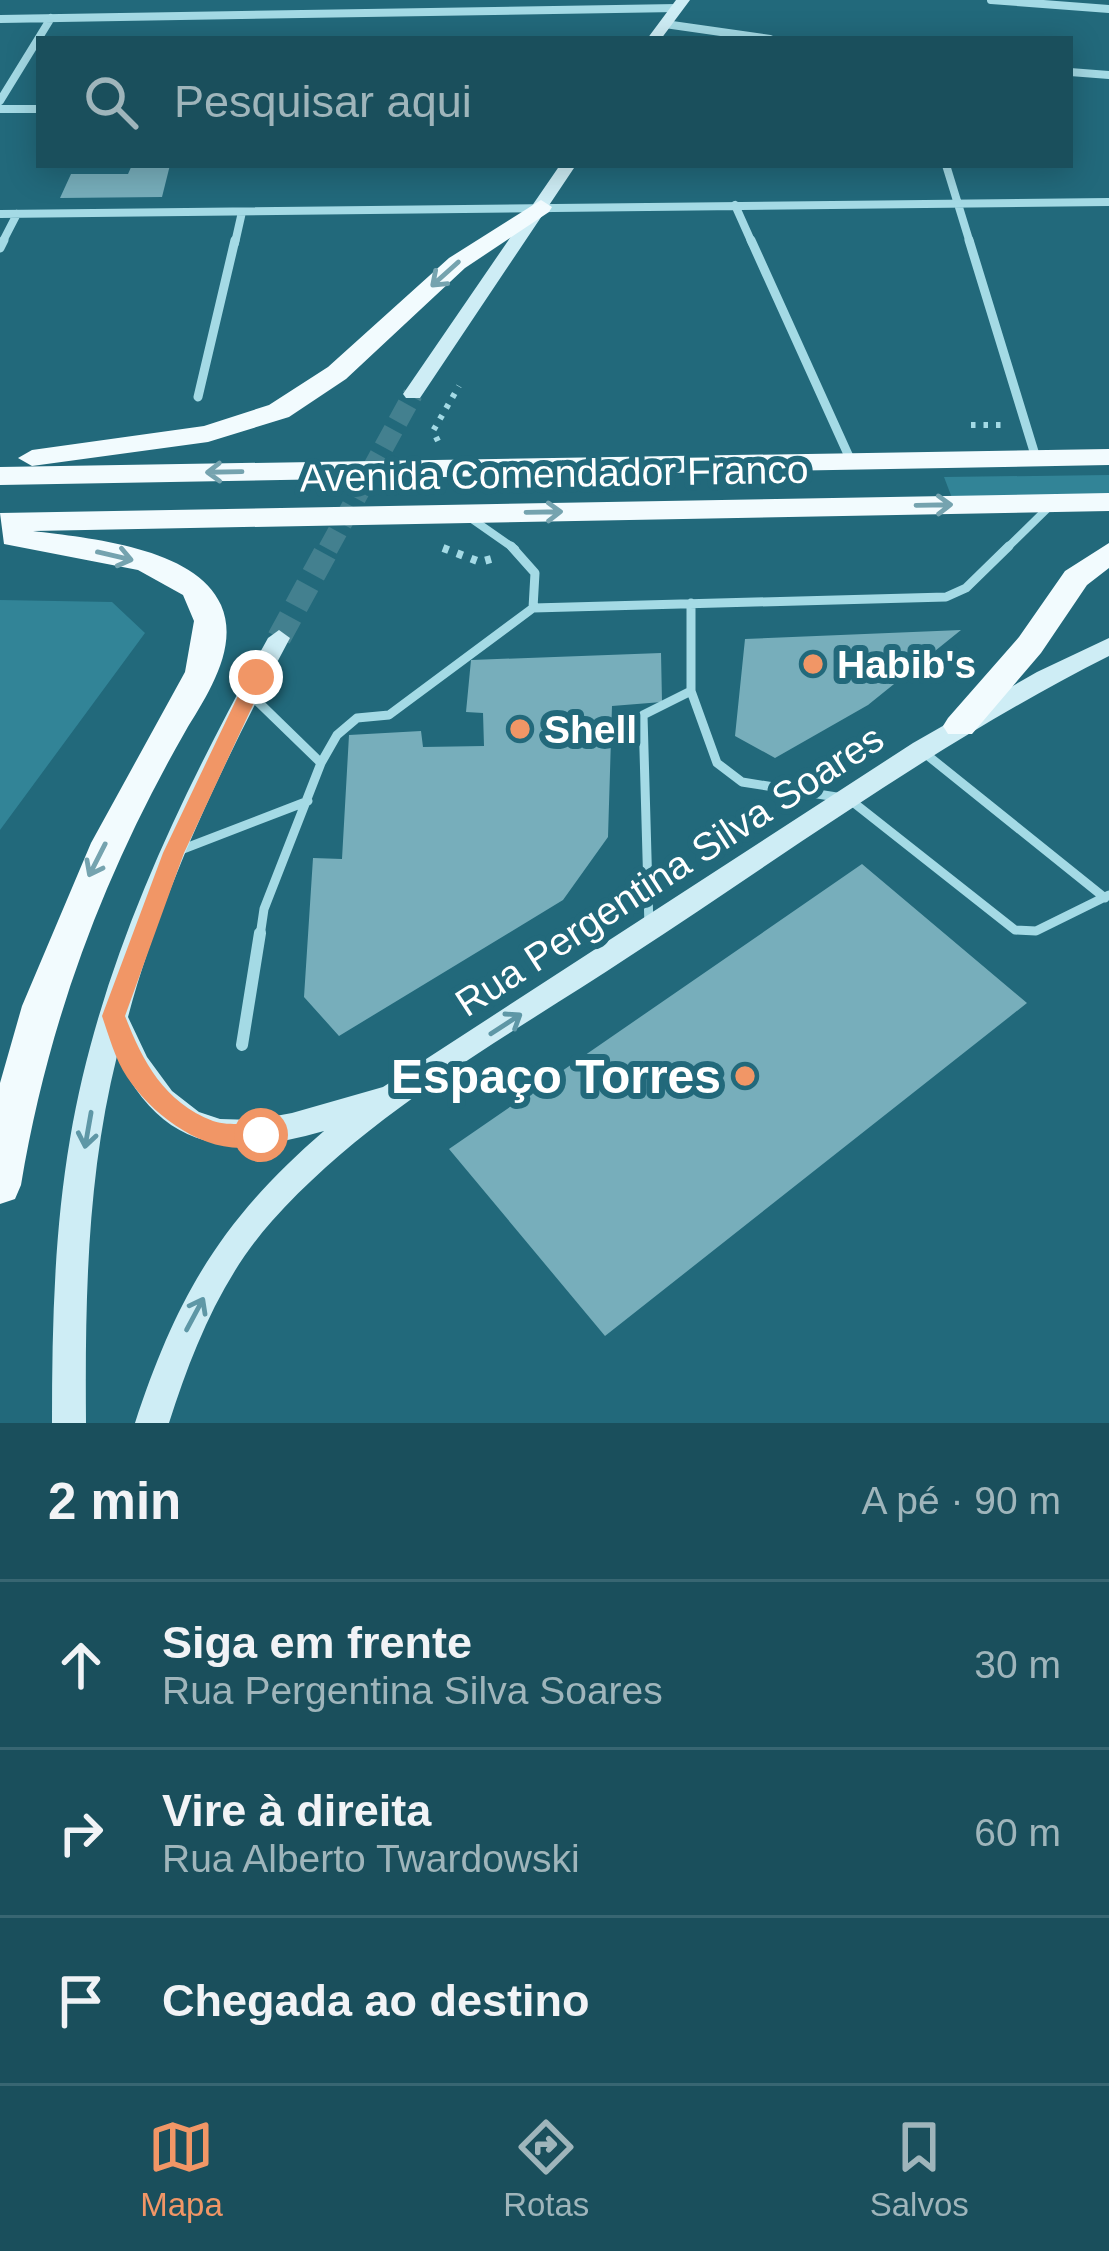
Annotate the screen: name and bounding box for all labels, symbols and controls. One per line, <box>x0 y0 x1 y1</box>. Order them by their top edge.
search box <box>36 36 1073 168</box>
icon: search <box>78 69 144 135</box>
text: Pesquisar aqui <box>174 76 472 127</box>
one-way arrow <box>431 259 461 287</box>
street label: Avenida Comendador Franco <box>299 448 809 499</box>
one-way arrow <box>205 461 244 483</box>
one-way arrow <box>914 494 953 516</box>
one-way arrow <box>524 501 563 523</box>
one-way arrow <box>96 545 134 568</box>
place label: Habib's <box>837 643 976 686</box>
route end <box>229 650 283 704</box>
marker: Habib's <box>800 651 826 677</box>
place label: Shell <box>544 708 637 751</box>
street label: Rua Pergentina Silva Soares <box>448 716 891 1025</box>
marker: Shell <box>507 716 533 742</box>
one-way arrow <box>85 842 108 877</box>
one-way arrow <box>488 1011 522 1036</box>
place label: Espaço Torres <box>391 1050 721 1103</box>
marker: Espaço Torres <box>732 1063 758 1089</box>
route start <box>234 1108 288 1162</box>
one-way arrow <box>76 1110 99 1149</box>
one-way arrow <box>184 1297 207 1333</box>
text: 2 min <box>48 1473 181 1530</box>
text: A pé · 90 m <box>862 1479 1061 1522</box>
text: Siga em frente <box>162 1617 472 1668</box>
icon: ahead <box>48 1632 114 1698</box>
text: 30 m <box>974 1643 1061 1686</box>
text: Rua Pergentina Silva Soares <box>162 1669 663 1712</box>
text: Vire à direita <box>162 1785 431 1836</box>
icon: right <box>48 1800 114 1866</box>
text: 60 m <box>974 1811 1061 1854</box>
text: Rua Alberto Twardowski <box>162 1837 580 1880</box>
icon: arrive <box>48 1968 114 2034</box>
text: Chegada ao destino <box>162 1975 590 2026</box>
tab: Mapa <box>140 2114 223 2224</box>
tab: Rotas <box>503 2114 589 2224</box>
tab: Salvos <box>870 2114 969 2224</box>

